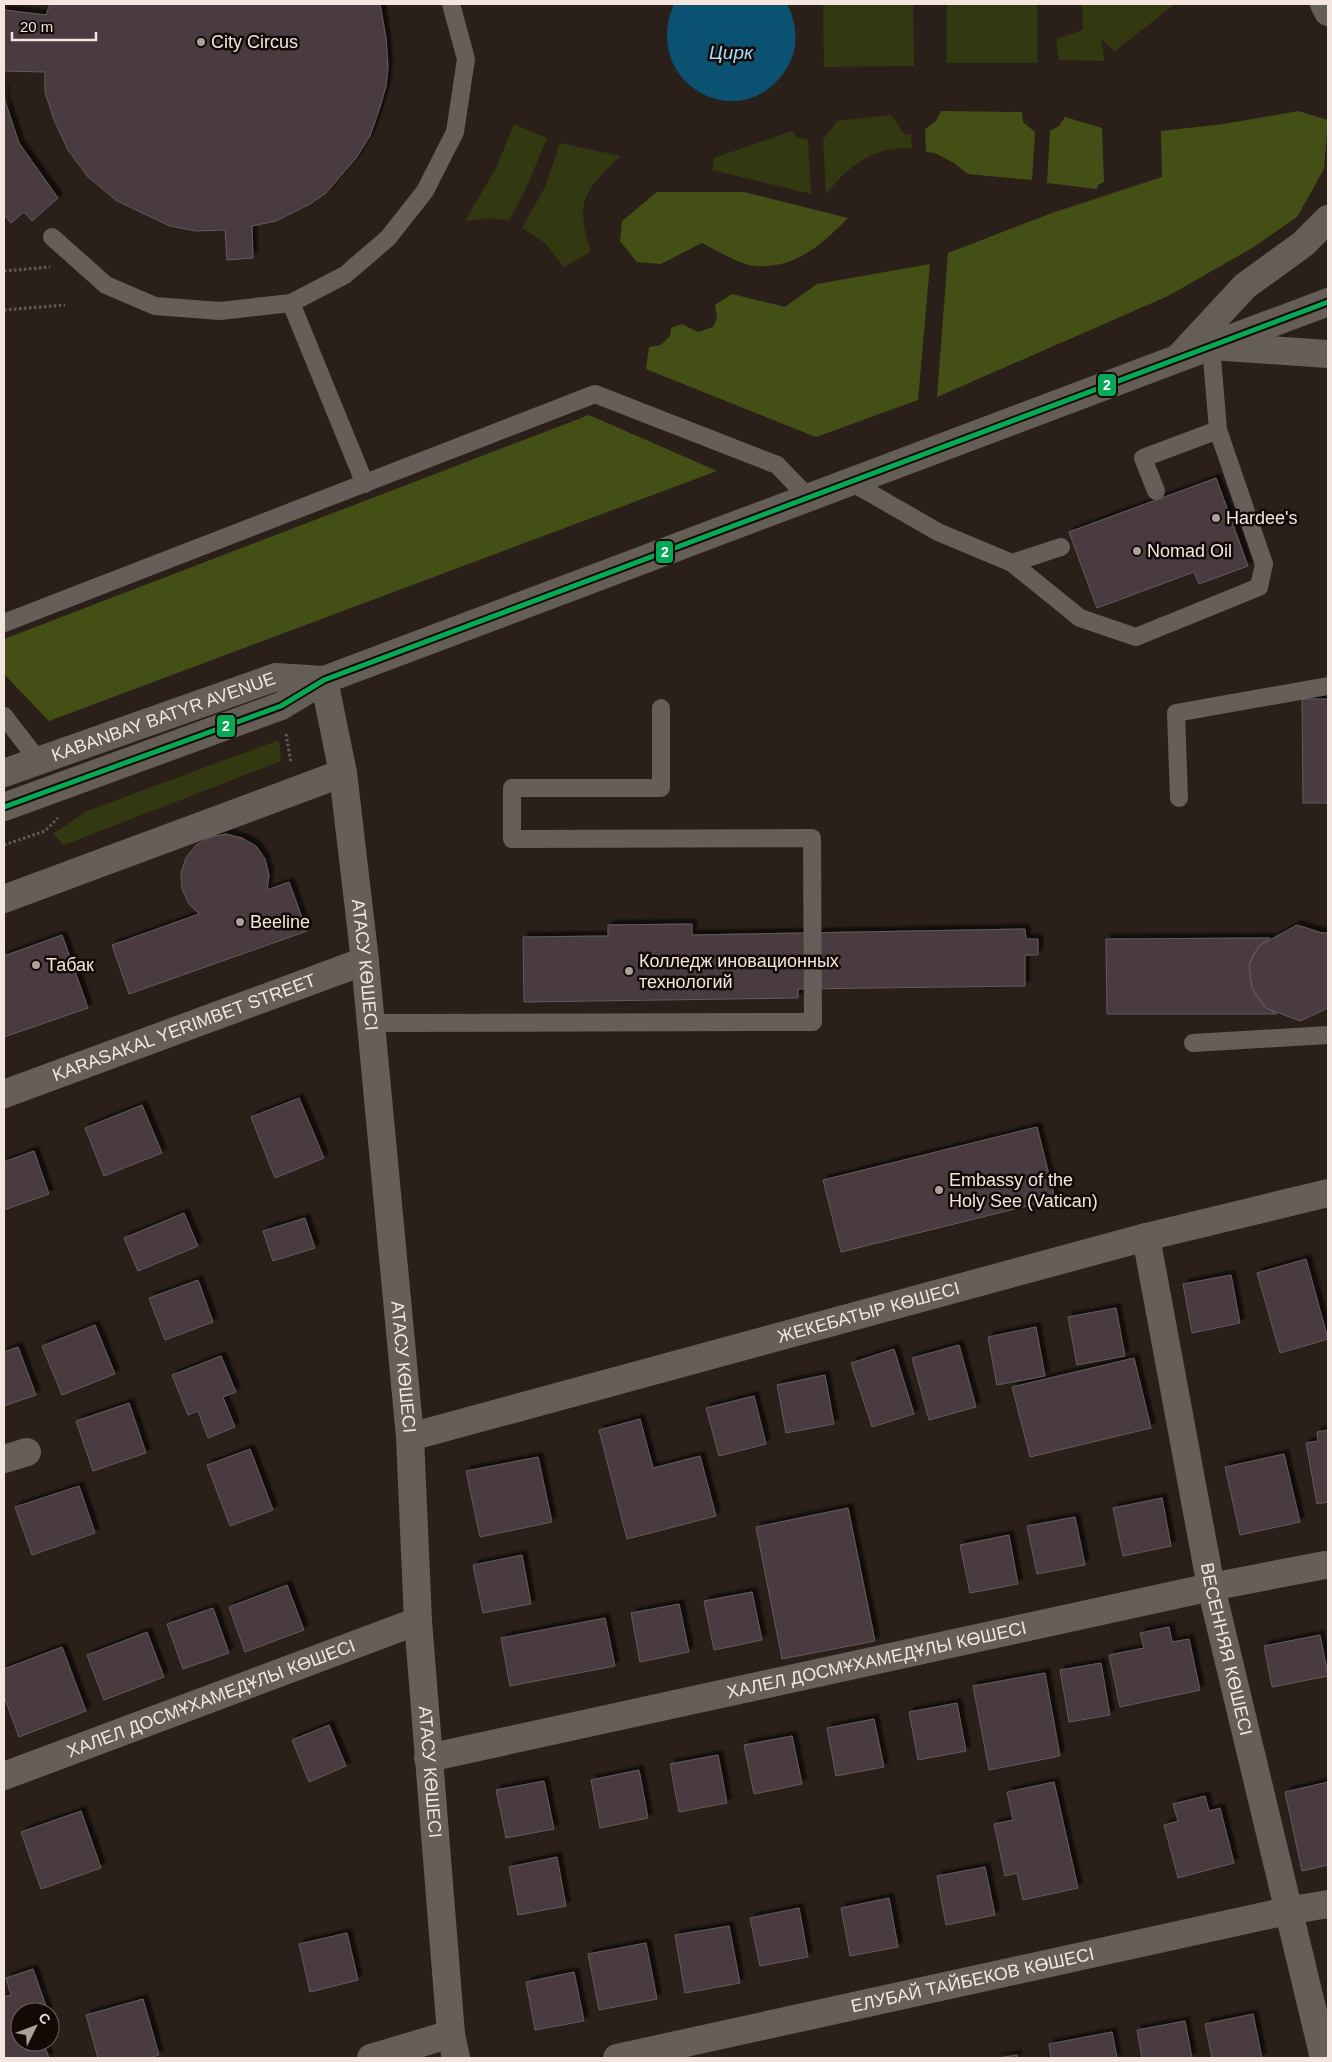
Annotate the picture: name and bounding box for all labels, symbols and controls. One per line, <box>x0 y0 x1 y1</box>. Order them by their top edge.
scale bar <box>12 10 96 42</box>
text: 20 m <box>20 18 53 35</box>
place label: City Circus <box>211 32 298 52</box>
marker: City Circus <box>195 36 207 48</box>
water label: Цирк <box>709 42 754 63</box>
line badge: 2 <box>1097 373 1117 397</box>
text: 2 <box>1103 377 1111 393</box>
place label: Hardee's <box>1226 508 1297 528</box>
marker: Hardee's <box>1210 512 1222 524</box>
line badge: 2 <box>655 540 674 564</box>
place label: Nomad Oil <box>1147 541 1232 561</box>
text: 2 <box>661 544 669 560</box>
marker: Nomad Oil <box>1131 545 1143 557</box>
street label: KABANBAY BATYR AVENUE <box>49 668 278 765</box>
line badge: 2 <box>216 714 236 738</box>
text: 2 <box>222 718 230 734</box>
street label: АТАСУ КӨШЕСІ <box>348 898 382 1032</box>
place label: Beeline <box>250 912 310 932</box>
marker: Beeline <box>234 916 246 928</box>
place label: Колледж иновационных технологий <box>639 951 839 992</box>
place label: Табак <box>46 955 94 975</box>
marker: Табак <box>30 959 42 971</box>
marker: Колледж иновационных технологий <box>623 965 635 977</box>
street label: KARASAKAL YERIMBET STREET <box>50 970 318 1085</box>
place label: Embassy of the Holy See (Vatican) <box>949 1170 1098 1211</box>
marker: Embassy of the Holy See (Vatican) <box>933 1184 945 1196</box>
street label: ЖЕКЕБАТЫР КӨШЕСІ <box>775 1278 962 1347</box>
street label: АТАСУ КӨШЕСІ <box>387 1300 420 1434</box>
street label: ВЕСЕННЯЯ КӨШЕСІ <box>1197 1561 1256 1738</box>
street label: ХАЛЕЛ ДОСМҰХАМЕДҰЛЫ КӨШЕСІ <box>725 1618 1028 1703</box>
street label: ХАЛЕЛ ДОСМҰХАМЕДҰЛЫ КӨШЕСІ <box>64 1635 358 1762</box>
street label: АТАСУ КӨШЕСІ <box>415 1705 445 1839</box>
street label: ЕЛУБАЙ ТАЙБЕКОВ КӨШЕСІ <box>849 1944 1096 2016</box>
north arrow <box>10 2002 60 2052</box>
text: С <box>35 2009 54 2027</box>

